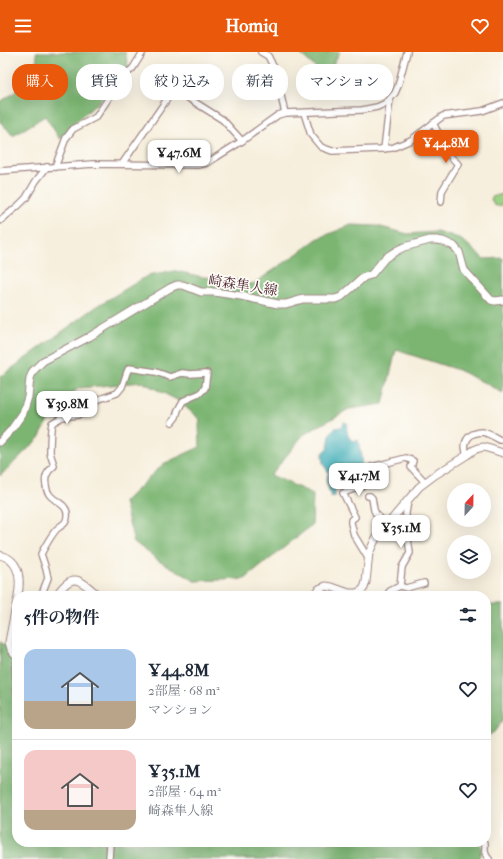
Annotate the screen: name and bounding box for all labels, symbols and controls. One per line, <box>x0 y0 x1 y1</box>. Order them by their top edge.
icon: menu <box>12 15 34 37</box>
icon: heart <box>469 15 491 37</box>
text: Homiq <box>225 16 278 37</box>
chip: 購入 <box>12 64 68 100</box>
chip: 賃貸 <box>76 64 132 100</box>
chip: 絞り込み <box>140 64 224 100</box>
chip: 新着 <box>232 64 288 100</box>
chip: マンション <box>296 64 393 100</box>
pin: ¥44.8M <box>413 130 479 164</box>
text: ¥44.8M <box>423 135 469 150</box>
pin: ¥47.6M <box>146 140 212 174</box>
text: ¥47.6M <box>157 145 201 160</box>
street label: 崎森隼人線 <box>207 272 279 299</box>
pin: ¥39.8M <box>34 391 100 425</box>
text: ¥39.8M <box>45 396 89 411</box>
pin: ¥41.7M <box>326 463 392 497</box>
text: ¥41.7M <box>338 468 380 483</box>
north arrow <box>447 483 491 527</box>
map controls <box>447 483 491 579</box>
pin: ¥35.1M <box>368 515 434 549</box>
text: ¥35.1M <box>381 520 421 535</box>
button: layers <box>447 535 491 579</box>
icon: filters <box>457 604 479 626</box>
text: 5件の物件 <box>24 607 99 627</box>
text: ¥44.8M <box>148 660 209 680</box>
icon: home <box>56 665 104 713</box>
icon: heart <box>457 678 479 700</box>
text: 2部屋 · 68 m² <box>148 683 220 698</box>
text: マンション <box>148 702 212 717</box>
text: ¥35.1M <box>148 761 200 781</box>
icon: home <box>56 766 104 814</box>
icon: heart <box>457 779 479 801</box>
text: 2部屋 · 64 m² <box>148 784 221 799</box>
text: 崎森隼人線 <box>148 803 213 818</box>

